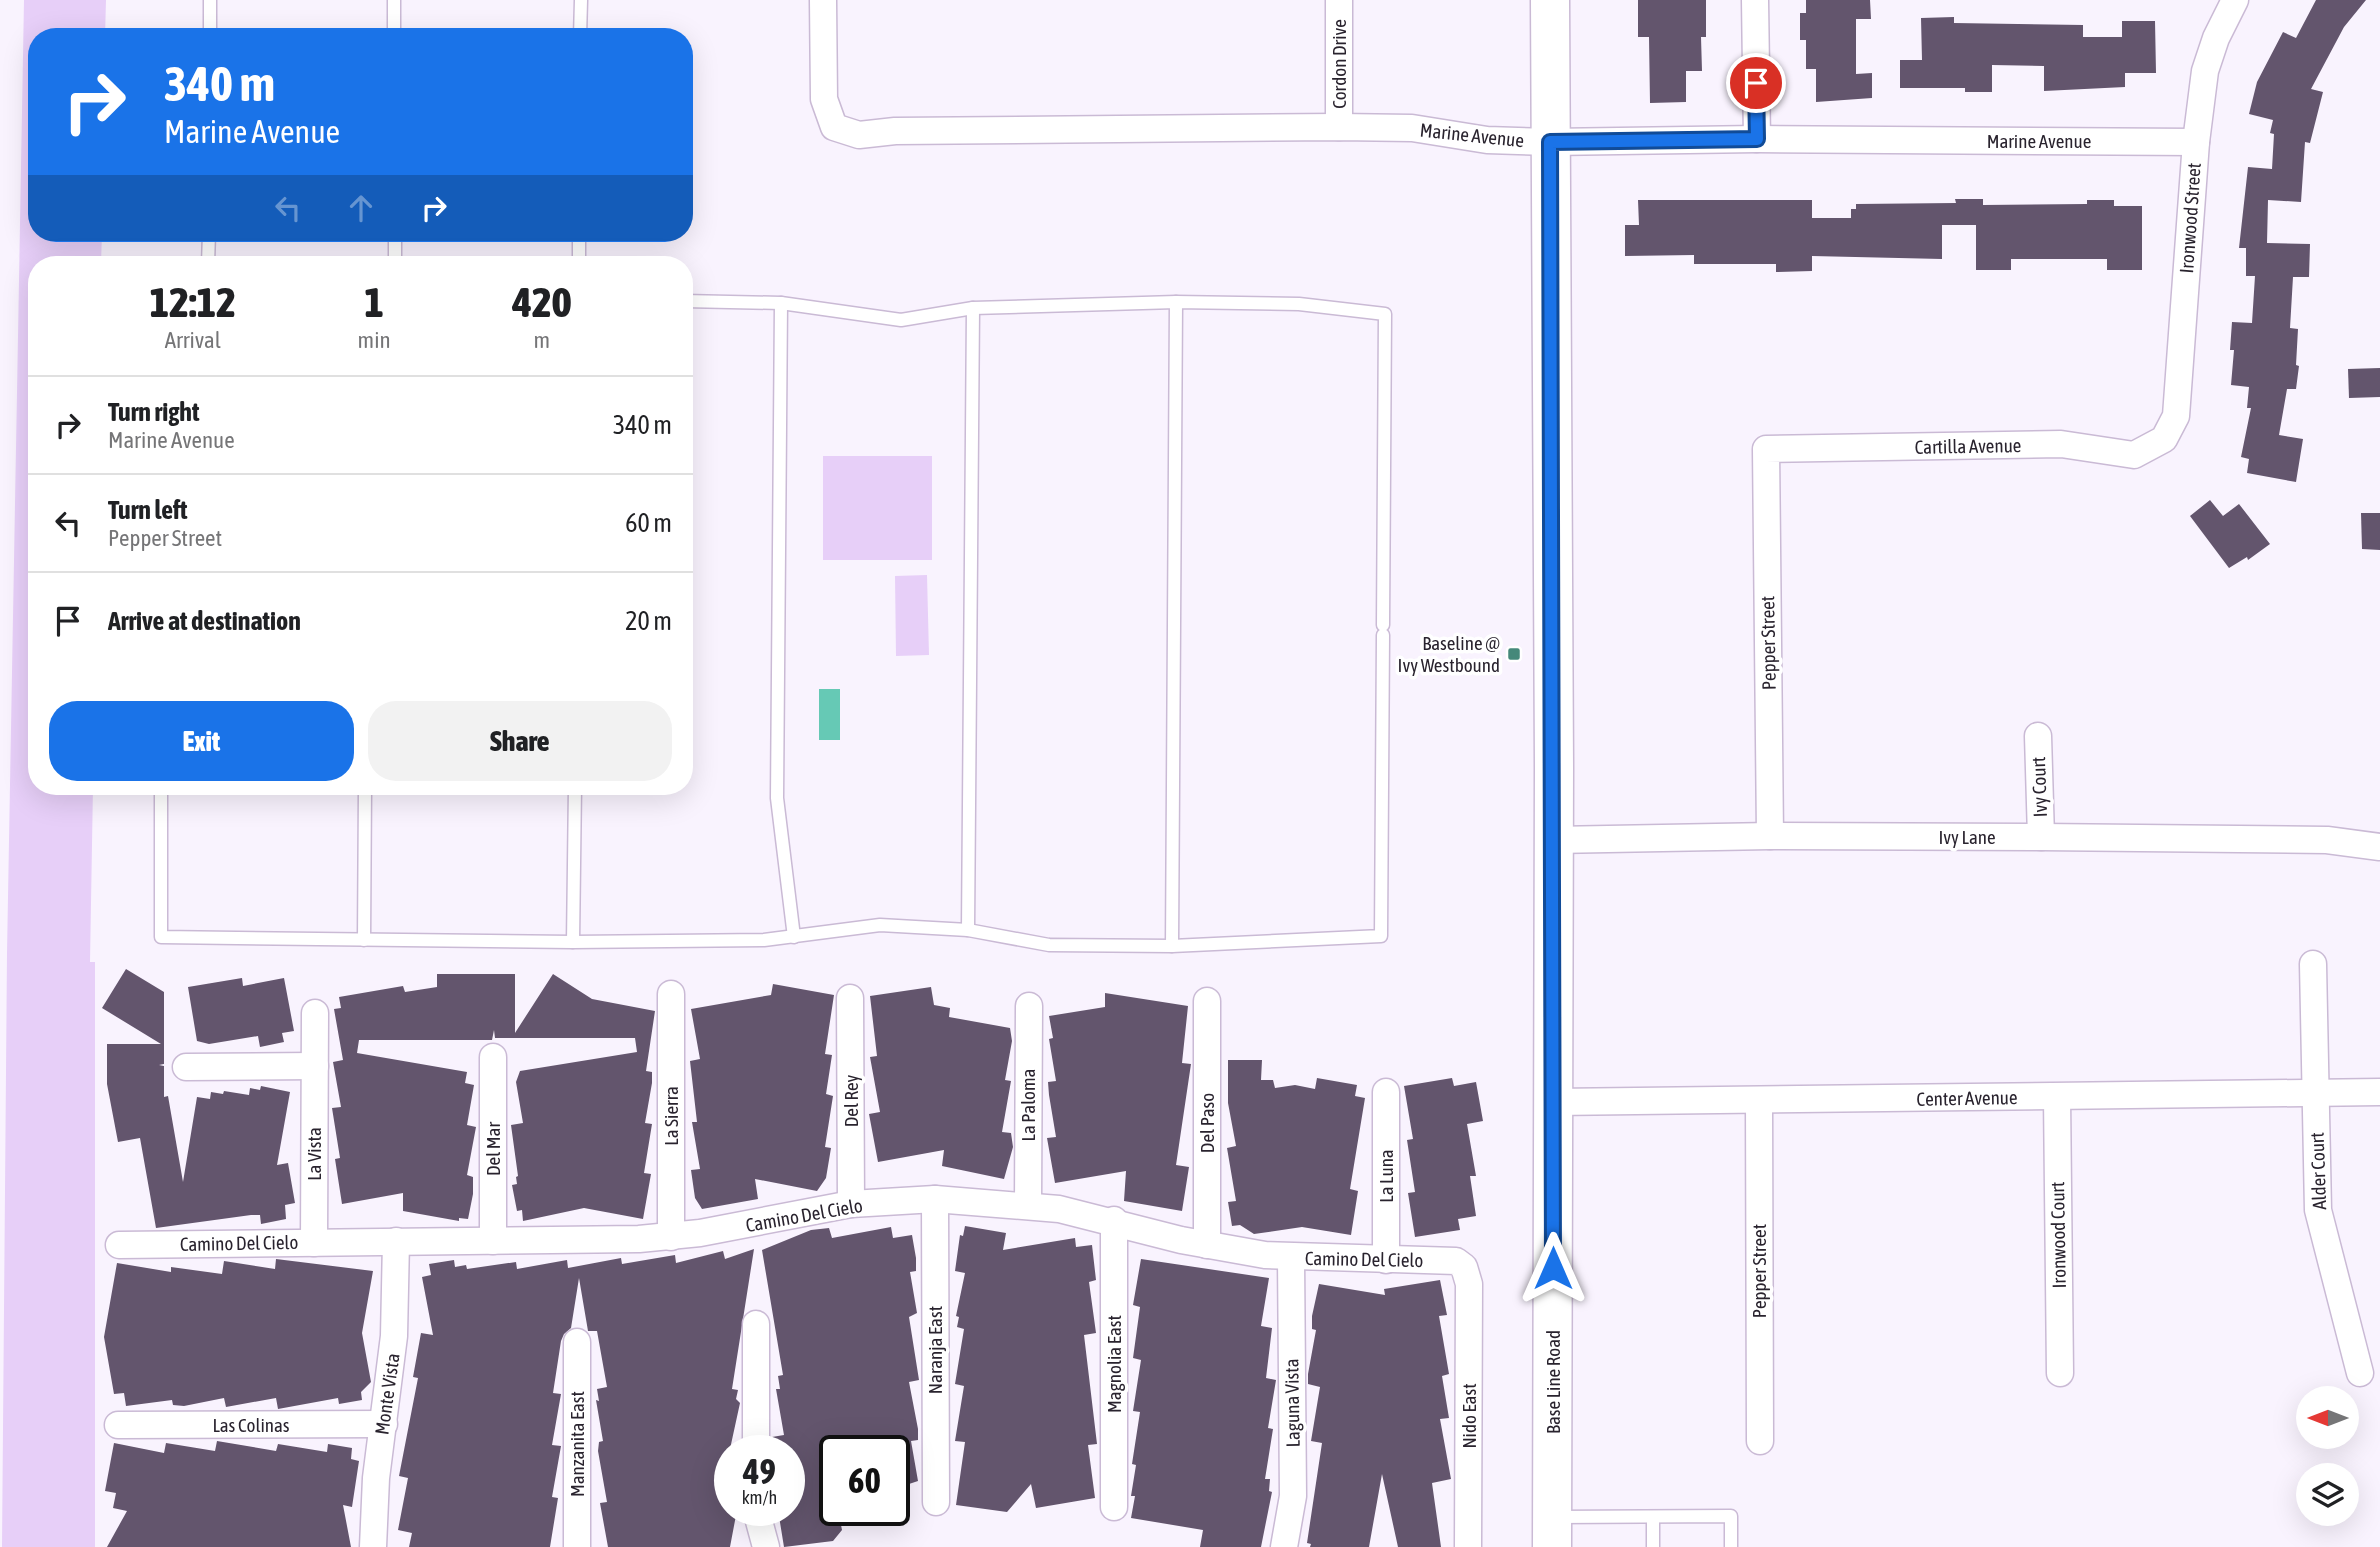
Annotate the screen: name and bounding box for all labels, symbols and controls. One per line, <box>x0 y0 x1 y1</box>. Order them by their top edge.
street label: Cordon Drive <box>1328 19 1350 109</box>
pin <box>1726 53 1786 113</box>
text: 340 m <box>164 55 275 111</box>
icon: right <box>49 56 140 147</box>
icon: arrive <box>1737 64 1775 102</box>
text: Marine Avenue <box>164 113 340 150</box>
street label: Marine Avenue <box>1419 119 1525 151</box>
street label: Marine Avenue <box>1987 130 2091 152</box>
street label: Ironwood Street <box>2175 162 2205 274</box>
icon: left <box>269 189 307 227</box>
icon: ahead <box>342 189 380 227</box>
icon: right <box>415 189 453 227</box>
text: 12:12 <box>150 278 236 326</box>
text: 1 <box>364 278 384 326</box>
text: 420 <box>512 278 571 326</box>
text: Arrival <box>165 327 221 353</box>
text: min <box>358 327 391 353</box>
text: m <box>534 327 550 353</box>
text: Turn right <box>108 397 199 427</box>
icon: right <box>49 406 87 444</box>
text: 340 m <box>613 410 672 440</box>
text: Marine Avenue <box>108 427 235 453</box>
street label: Cartilla Avenue <box>1914 434 2022 458</box>
text: Turn left <box>108 495 188 525</box>
icon: left <box>49 504 87 542</box>
text: 60 m <box>625 508 672 538</box>
text: Pepper Street <box>108 525 222 551</box>
street label: Pepper Street <box>1756 596 1780 690</box>
icon: arrive <box>49 602 87 640</box>
text: Arrive at destination <box>108 606 301 636</box>
text: 20 m <box>625 606 672 636</box>
place label: Baseline @ Ivy Westbound <box>1398 632 1500 676</box>
marker: Baseline @ Ivy Westbound <box>1506 646 1522 662</box>
button: Exit <box>49 701 354 781</box>
button: Share <box>368 701 672 781</box>
street label: Ivy Court <box>2027 756 2051 818</box>
street label: Ivy Lane <box>1938 826 1996 848</box>
street label: La Paloma <box>1017 1069 1039 1141</box>
street label: Del Rey <box>840 1074 862 1127</box>
street label: La Sierra <box>660 1086 682 1146</box>
street label: Center Avenue <box>1916 1086 2018 1110</box>
street label: Del Paso <box>1196 1093 1218 1153</box>
street label: Del Mar <box>482 1122 504 1176</box>
street label: La Vista <box>303 1127 325 1181</box>
street label: Alder Court <box>2306 1132 2330 1210</box>
street label: La Luna <box>1375 1149 1397 1203</box>
street label: Ironwood Court <box>2046 1181 2070 1289</box>
street label: Camino Del Cielo <box>744 1194 864 1236</box>
street label: Pepper Street <box>1748 1224 1770 1318</box>
street label: Camino Del Cielo <box>180 1231 298 1255</box>
position arrow <box>1516 1231 1590 1305</box>
street label: Camino Del Cielo <box>1305 1247 1423 1271</box>
street label: Naranja East <box>924 1306 946 1394</box>
street label: Magnolia East <box>1103 1315 1125 1413</box>
street label: Base Line Road <box>1542 1330 1564 1434</box>
street label: Monte Vista <box>370 1352 404 1436</box>
street label: Laguna Vista <box>1280 1358 1304 1448</box>
street label: Nido East <box>1458 1383 1480 1449</box>
north arrow <box>2296 1386 2359 1449</box>
map controls <box>2296 1386 2359 1526</box>
street label: Manzanita East <box>566 1391 588 1497</box>
street label: Las Colinas <box>212 1414 290 1436</box>
speed limit sign: 60 <box>819 1435 910 1526</box>
text: 49 <box>743 1451 776 1491</box>
button: layers <box>2296 1463 2359 1526</box>
text: km/h <box>742 1487 777 1508</box>

